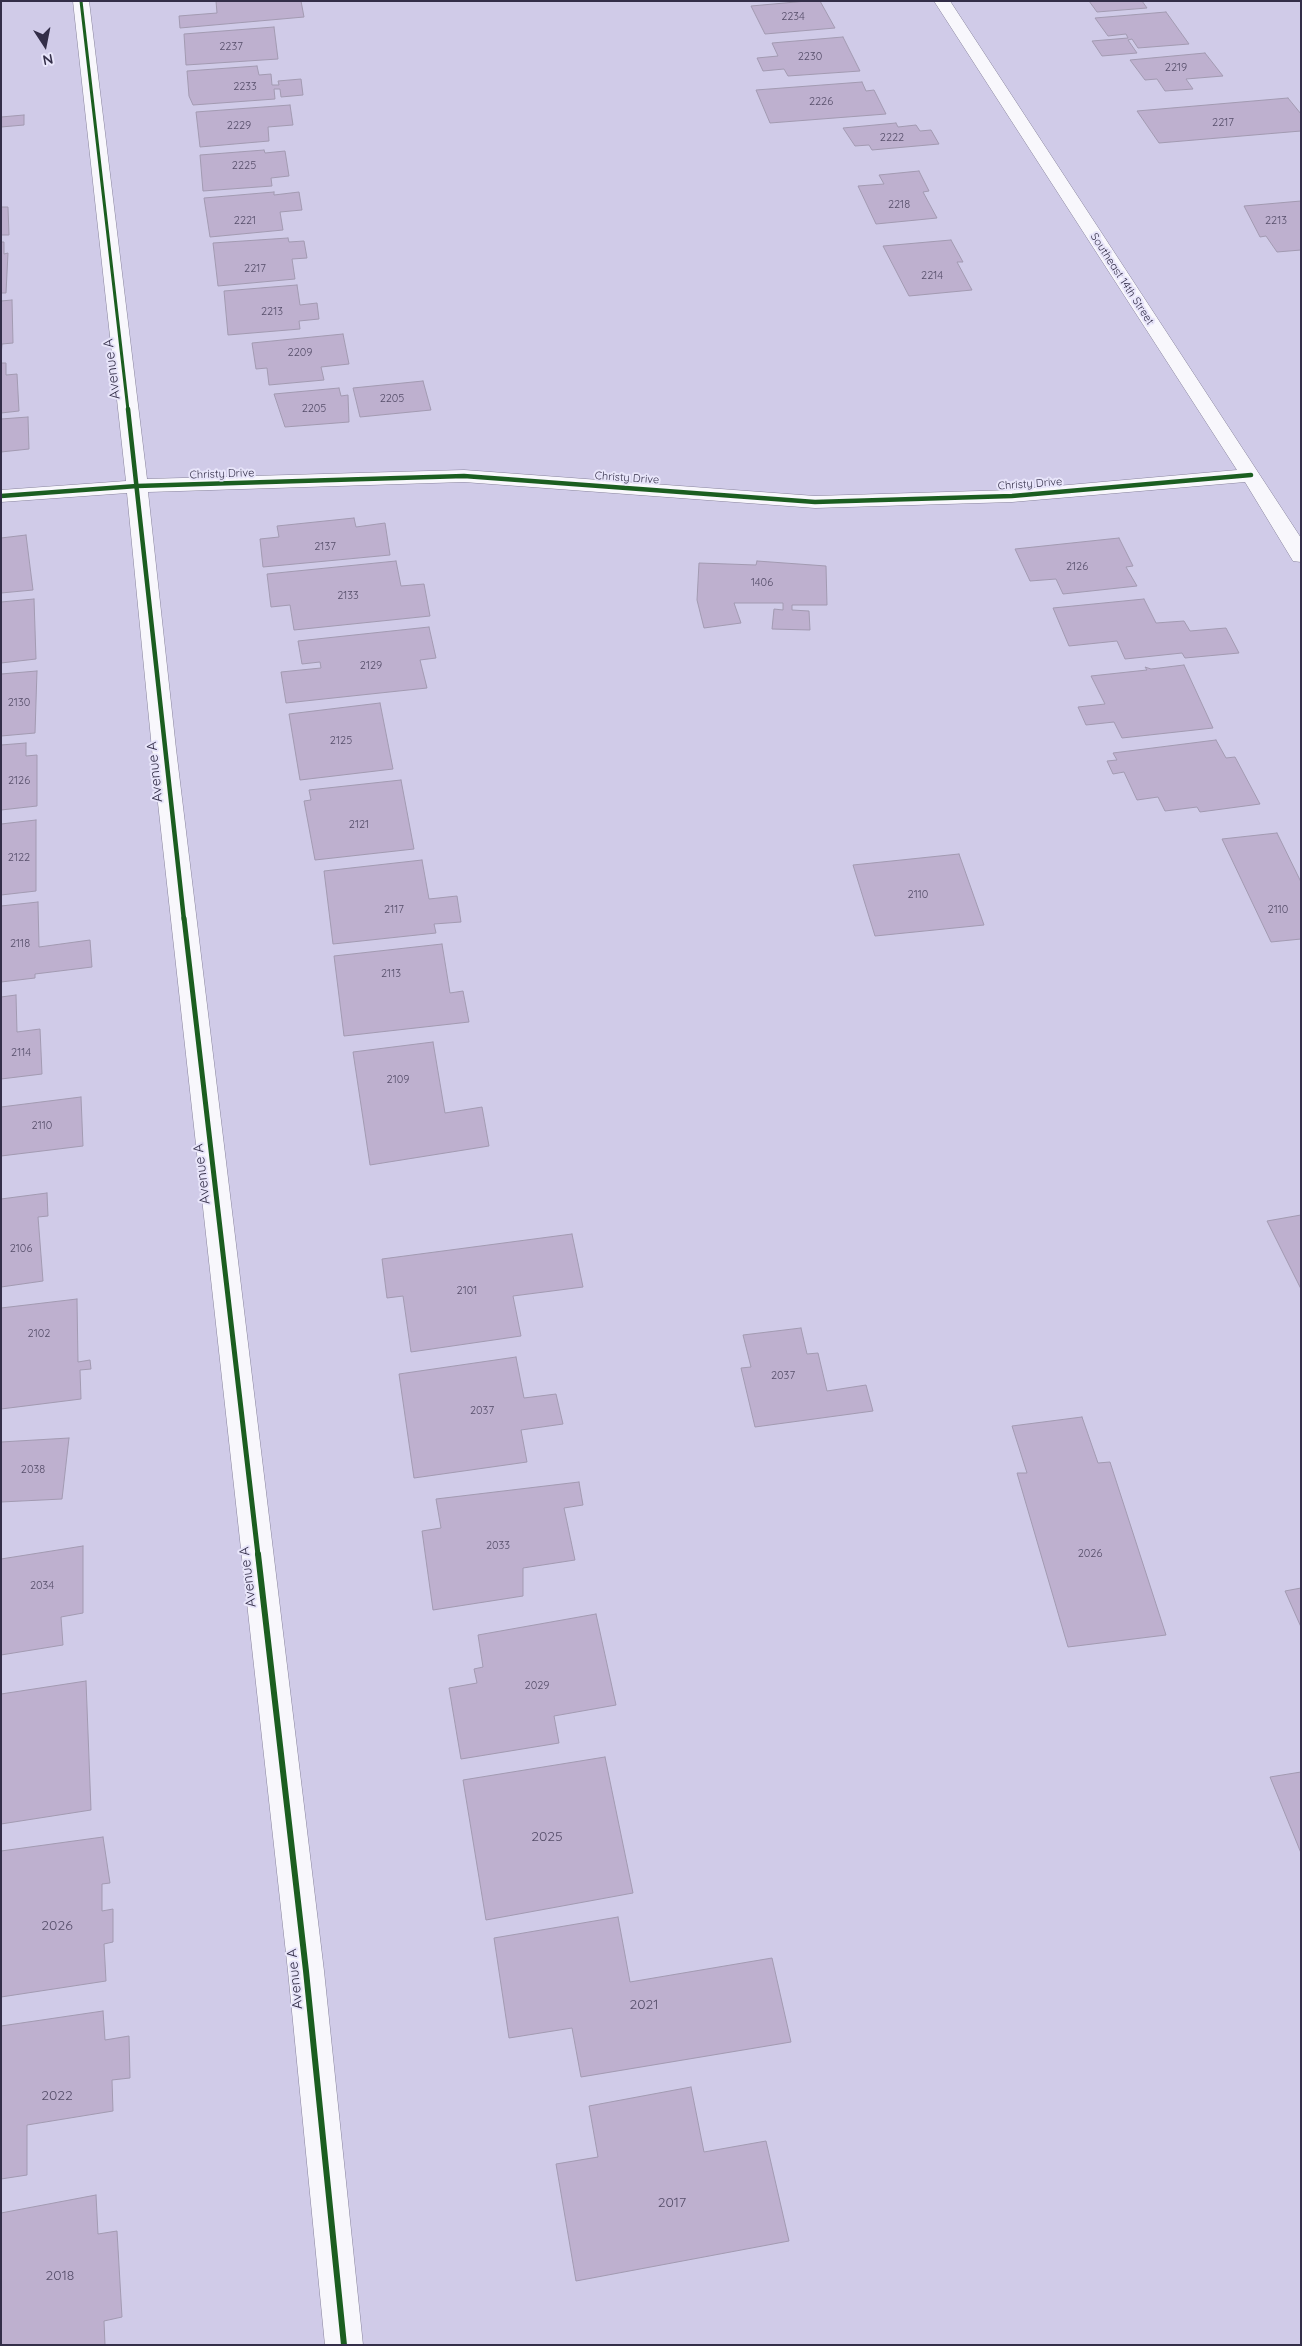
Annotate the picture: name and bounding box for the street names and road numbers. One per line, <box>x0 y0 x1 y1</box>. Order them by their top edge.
street label: Southeast 14th Street <box>1087 231 1157 327</box>
street label: Avenue A <box>100 338 124 400</box>
street label: Christy Drive <box>189 466 255 482</box>
street label: Christy Drive <box>594 469 660 487</box>
street label: Christy Drive <box>997 475 1063 493</box>
street label: Avenue A <box>143 741 167 803</box>
street label: Avenue A <box>190 1143 214 1205</box>
street label: Avenue A <box>236 1546 260 1608</box>
street label: Avenue A <box>283 1948 307 2010</box>

